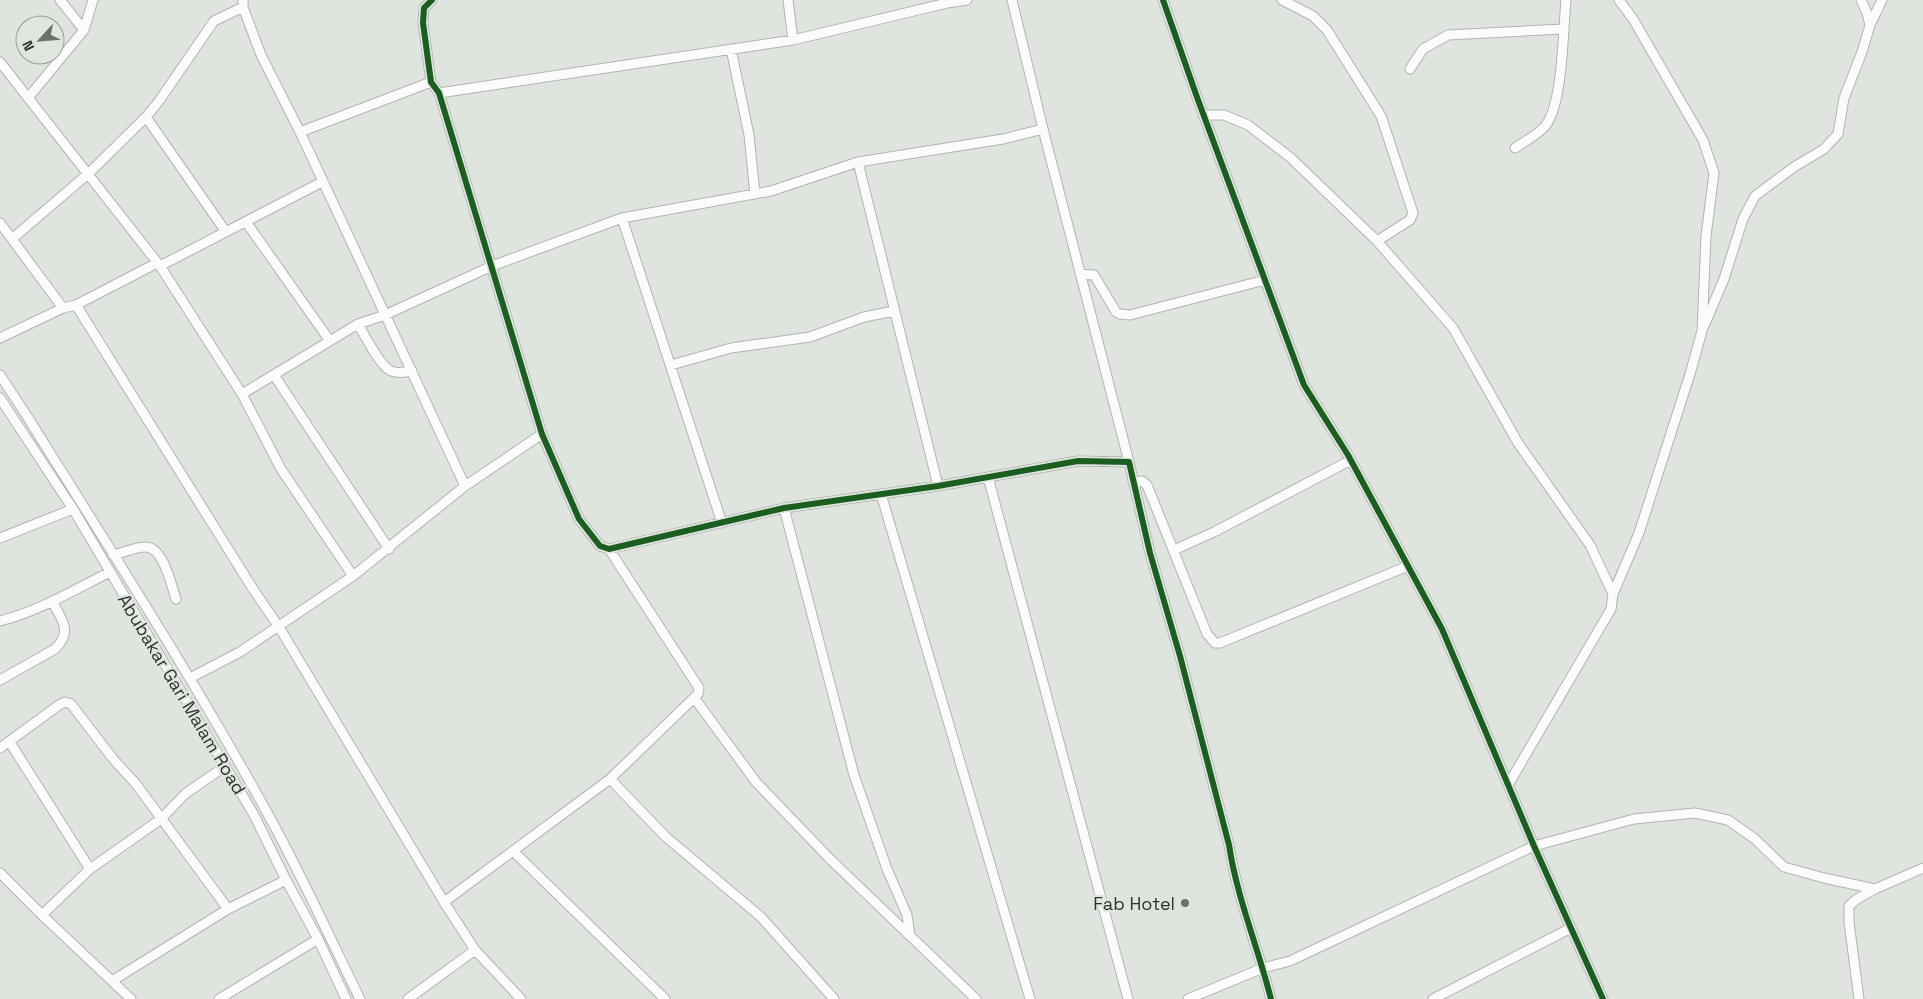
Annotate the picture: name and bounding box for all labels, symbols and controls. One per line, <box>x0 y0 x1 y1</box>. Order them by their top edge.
north arrow <box>15 15 65 65</box>
text: N <box>18 38 38 54</box>
street label: Abubakar Gari Malam Road <box>113 589 251 799</box>
place label: Fab Hotel <box>1093 892 1175 915</box>
marker: Fab Hotel <box>1179 897 1191 909</box>

